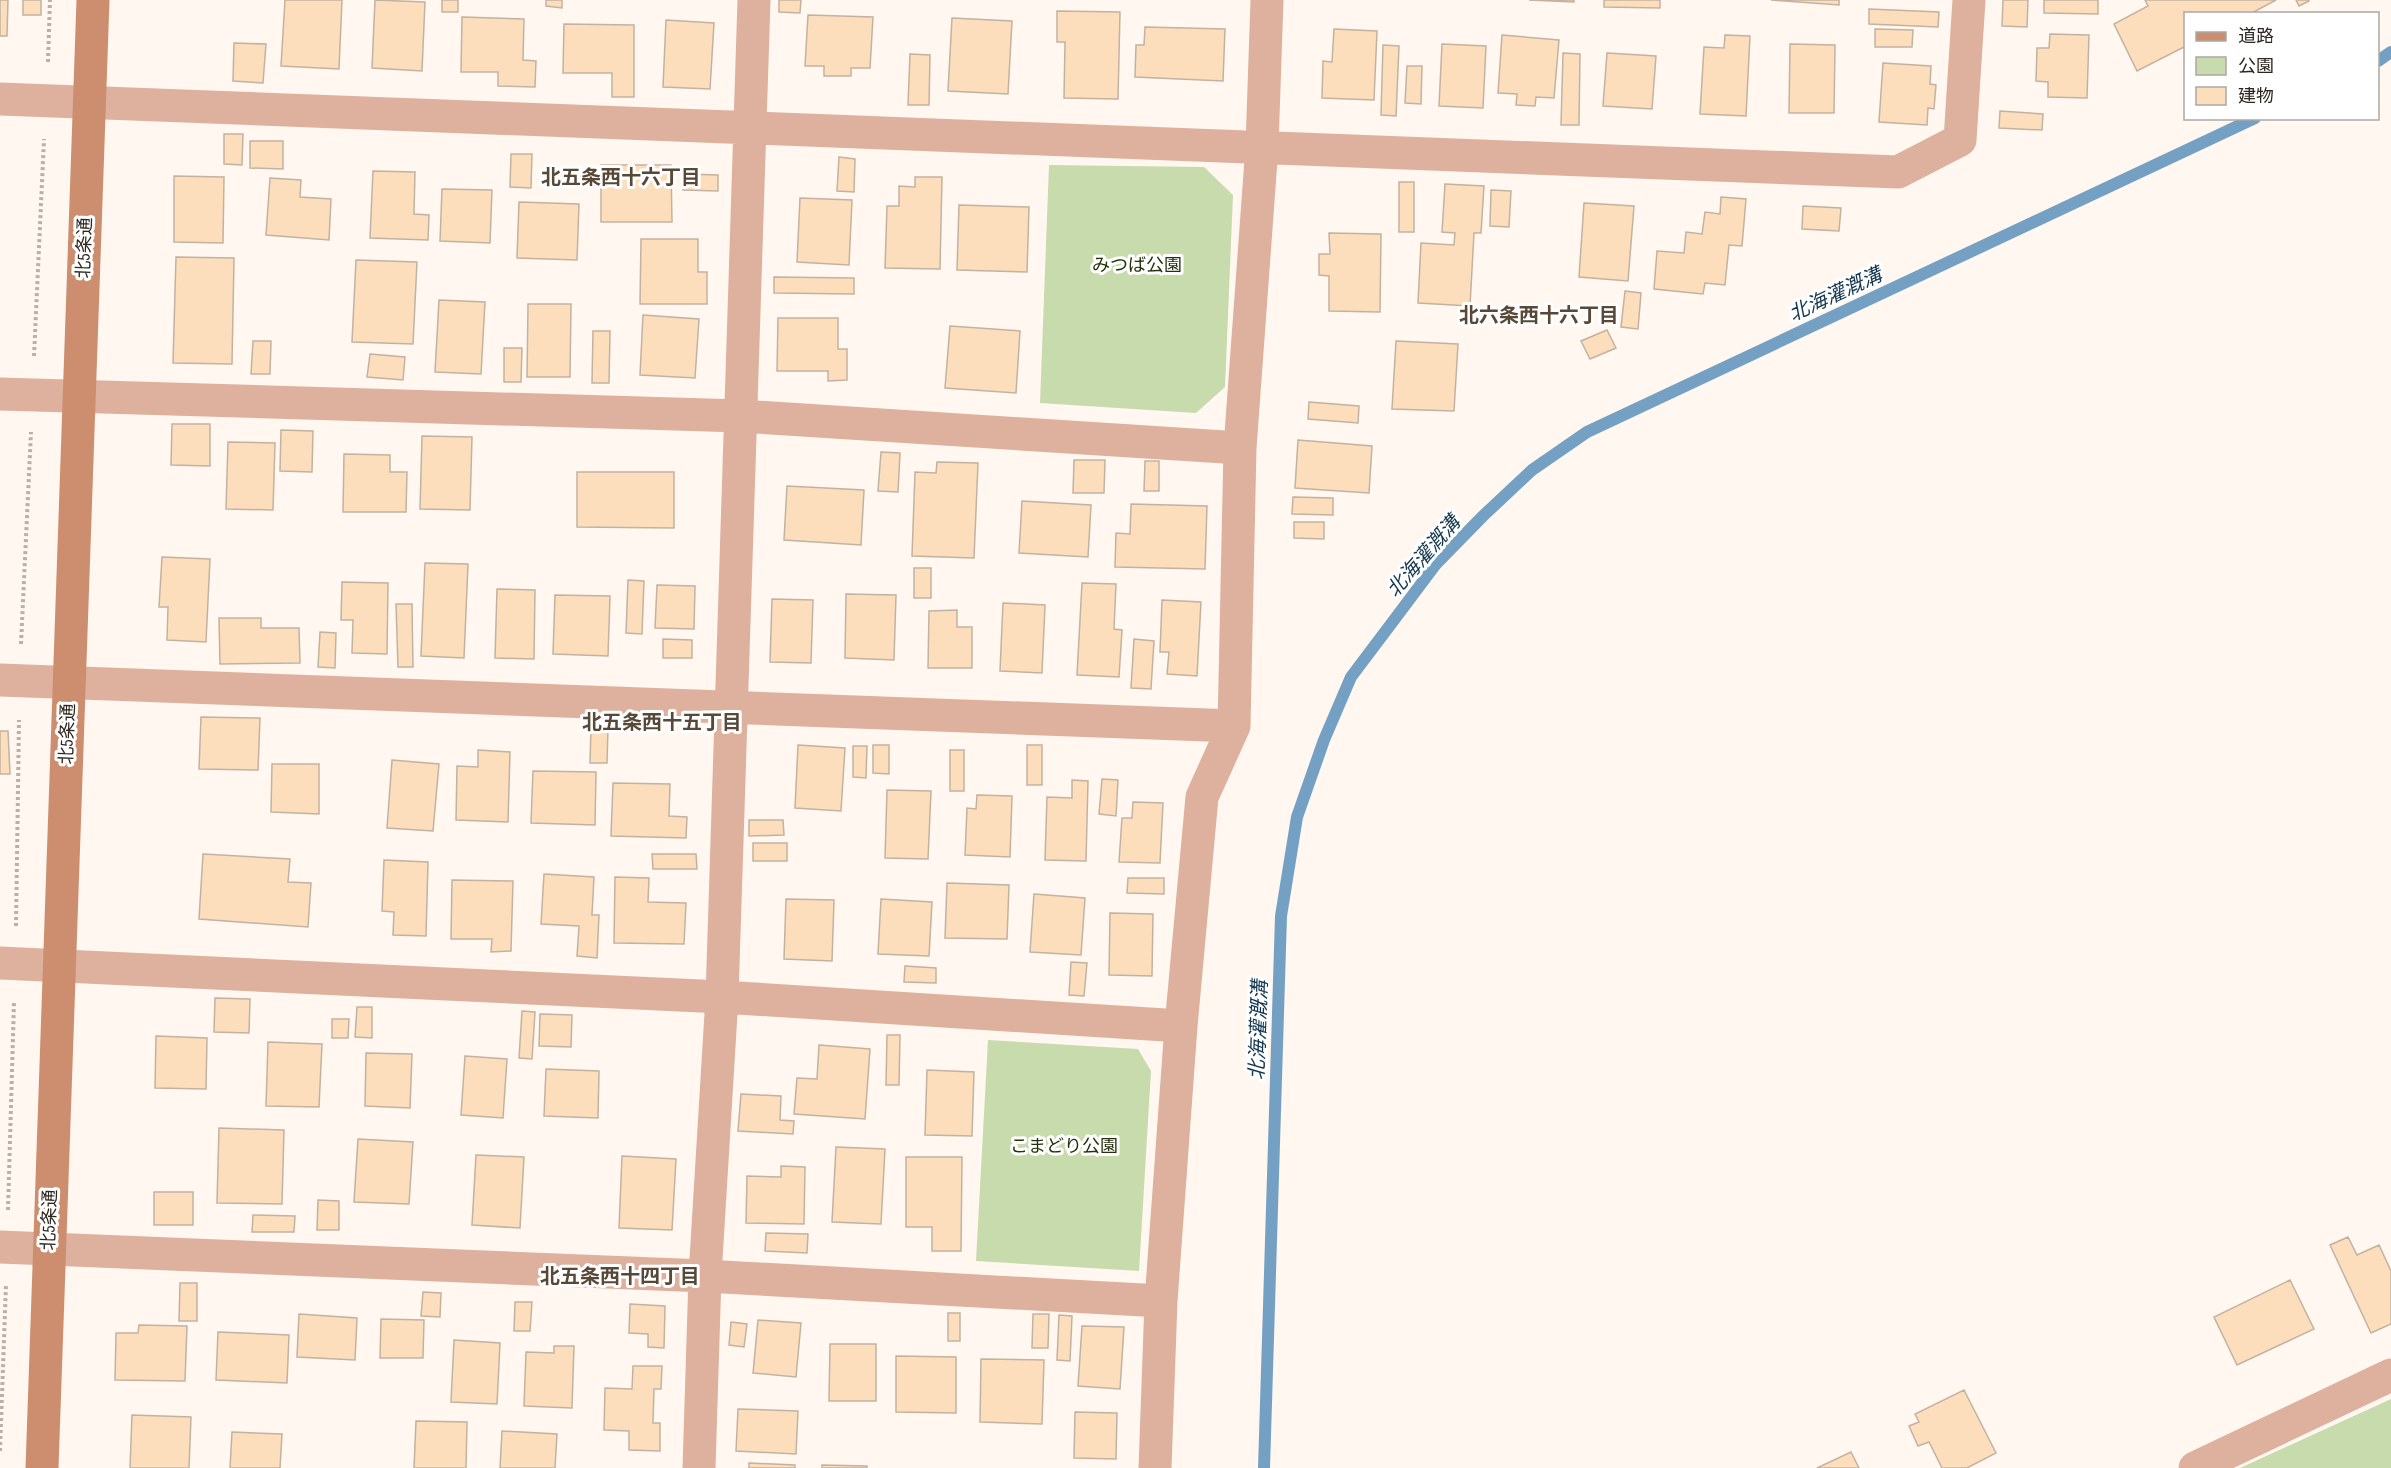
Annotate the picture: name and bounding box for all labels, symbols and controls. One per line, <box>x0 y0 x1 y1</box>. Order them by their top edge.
legend <box>2184 12 2379 120</box>
text: 道路 <box>2238 26 2274 47</box>
text: 公園 <box>2238 56 2274 77</box>
text: 建物 <box>2238 86 2274 107</box>
district label: 北五条西十六丁目 <box>541 166 701 190</box>
street label: 北5条通 <box>73 217 96 279</box>
park label: みつば公園 <box>1092 255 1182 276</box>
water label: 北海灌漑溝 <box>1785 262 1889 327</box>
district label: 北六条西十六丁目 <box>1459 304 1619 328</box>
water label: 北海灌漑溝 <box>1382 509 1468 602</box>
street label: 北5条通 <box>56 703 79 765</box>
district label: 北五条西十五丁目 <box>582 711 742 735</box>
water label: 北海灌漑溝 <box>1245 977 1273 1080</box>
park label: こまどり公園 <box>1010 1136 1118 1157</box>
street label: 北5条通 <box>38 1189 61 1251</box>
district label: 北五条西十四丁目 <box>540 1265 700 1289</box>

